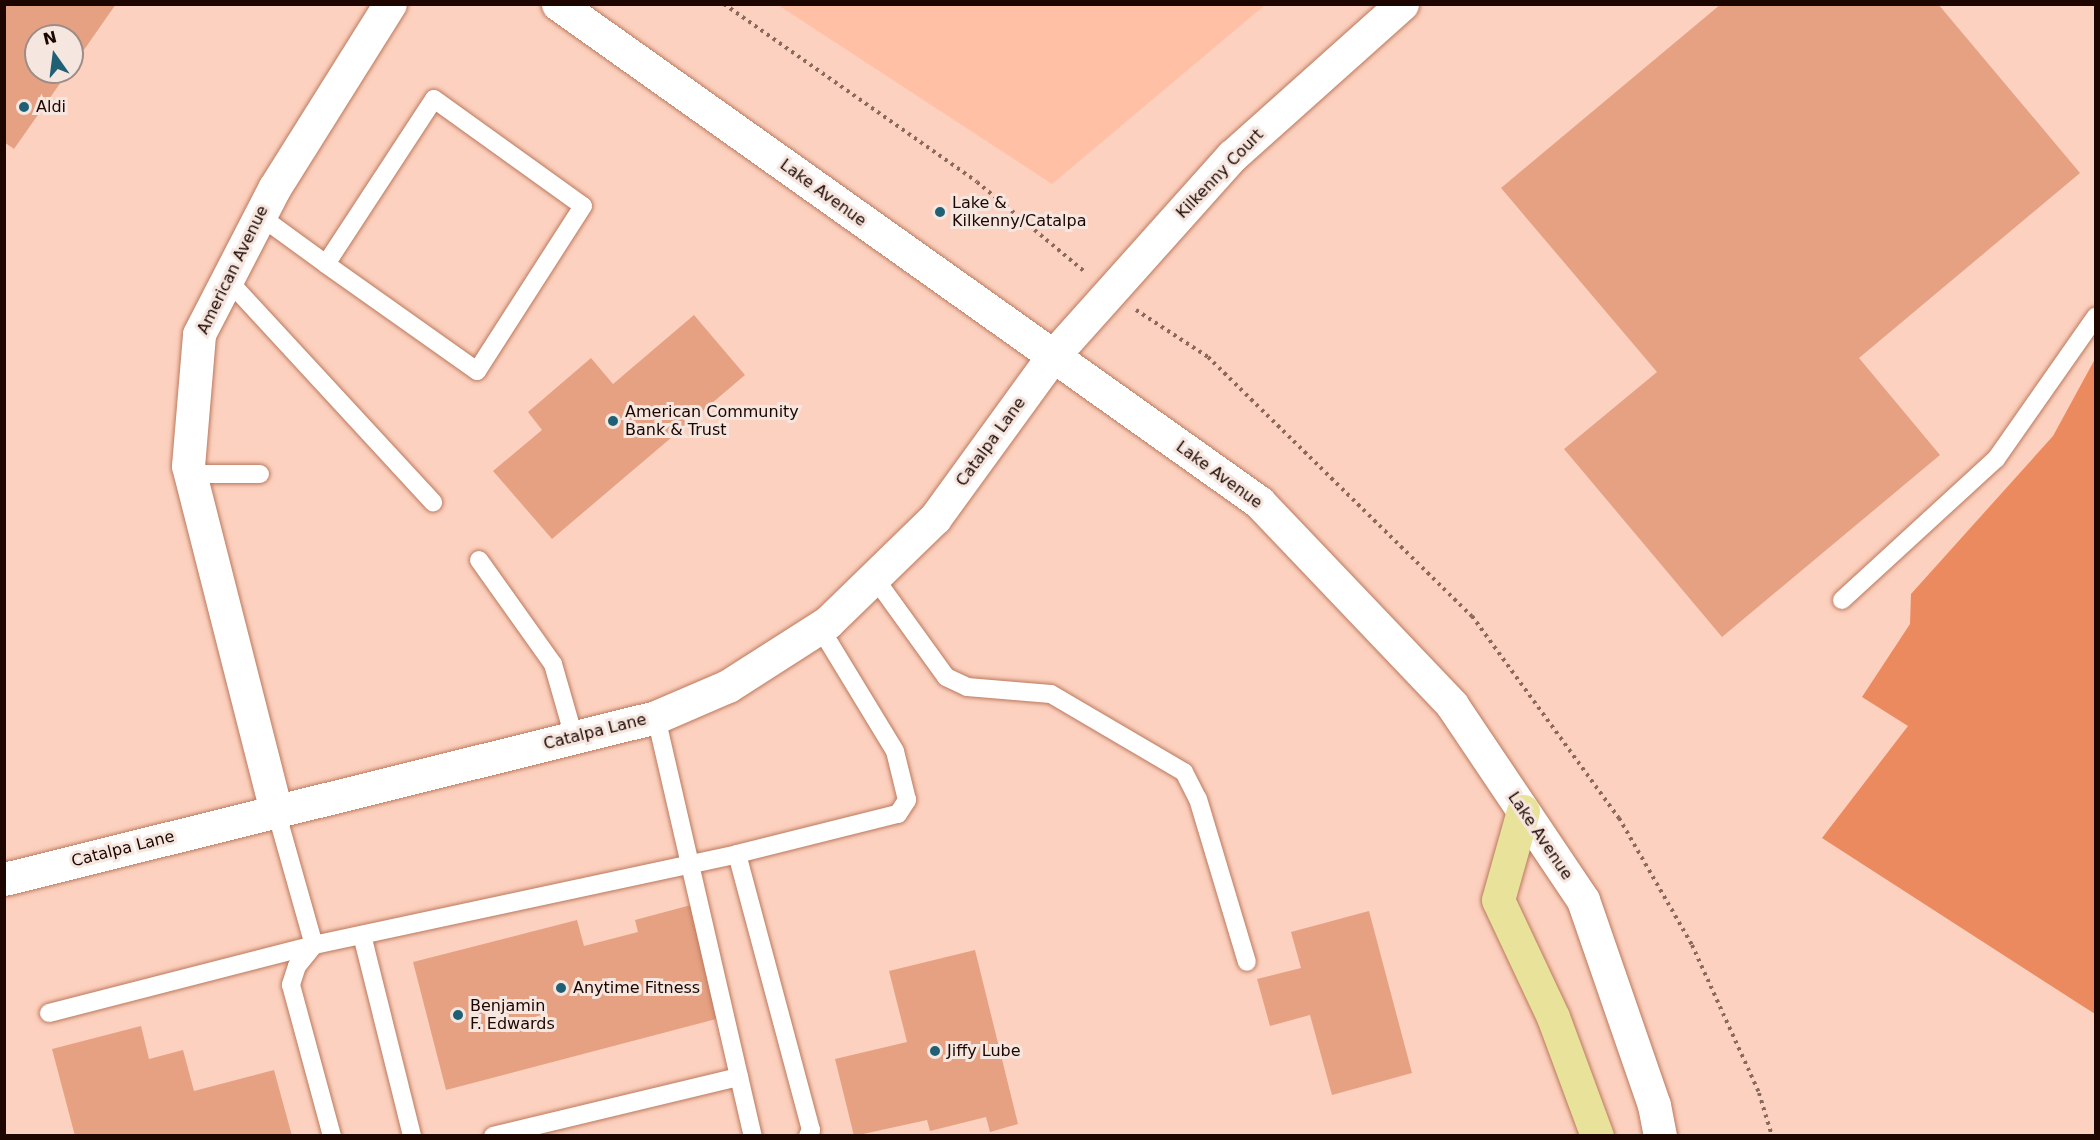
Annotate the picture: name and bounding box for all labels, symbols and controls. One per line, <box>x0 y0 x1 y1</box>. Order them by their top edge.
north arrow <box>24 24 84 84</box>
text: N <box>41 27 59 49</box>
place label: Aldi <box>36 97 66 117</box>
marker: Aldi <box>17 100 31 114</box>
street label: Kilkenny Court <box>1173 125 1267 223</box>
street label: Lake Avenue <box>776 155 870 231</box>
place label: Lake & Kilkenny/Catalpa <box>952 193 1087 231</box>
street label: American Avenue <box>194 203 272 337</box>
marker: Lake & Kilkenny/Catalpa <box>933 205 947 219</box>
street label: Catalpa Lane <box>952 394 1030 490</box>
place label: American Community Bank & Trust <box>625 402 799 440</box>
marker: American Community Bank & Trust <box>606 414 620 428</box>
street label: Lake Avenue <box>1172 437 1266 513</box>
street label: Catalpa Lane <box>542 710 648 754</box>
street label: Lake Avenue <box>1504 788 1576 884</box>
street label: Catalpa Lane <box>70 827 176 871</box>
place label: Anytime Fitness <box>573 978 700 998</box>
marker: Anytime Fitness <box>554 981 568 995</box>
place label: Benjamin F. Edwards <box>470 996 555 1034</box>
marker: Benjamin F. Edwards <box>451 1008 465 1022</box>
place label: Jiffy Lube <box>947 1041 1021 1061</box>
marker: Jiffy Lube <box>928 1044 942 1058</box>

